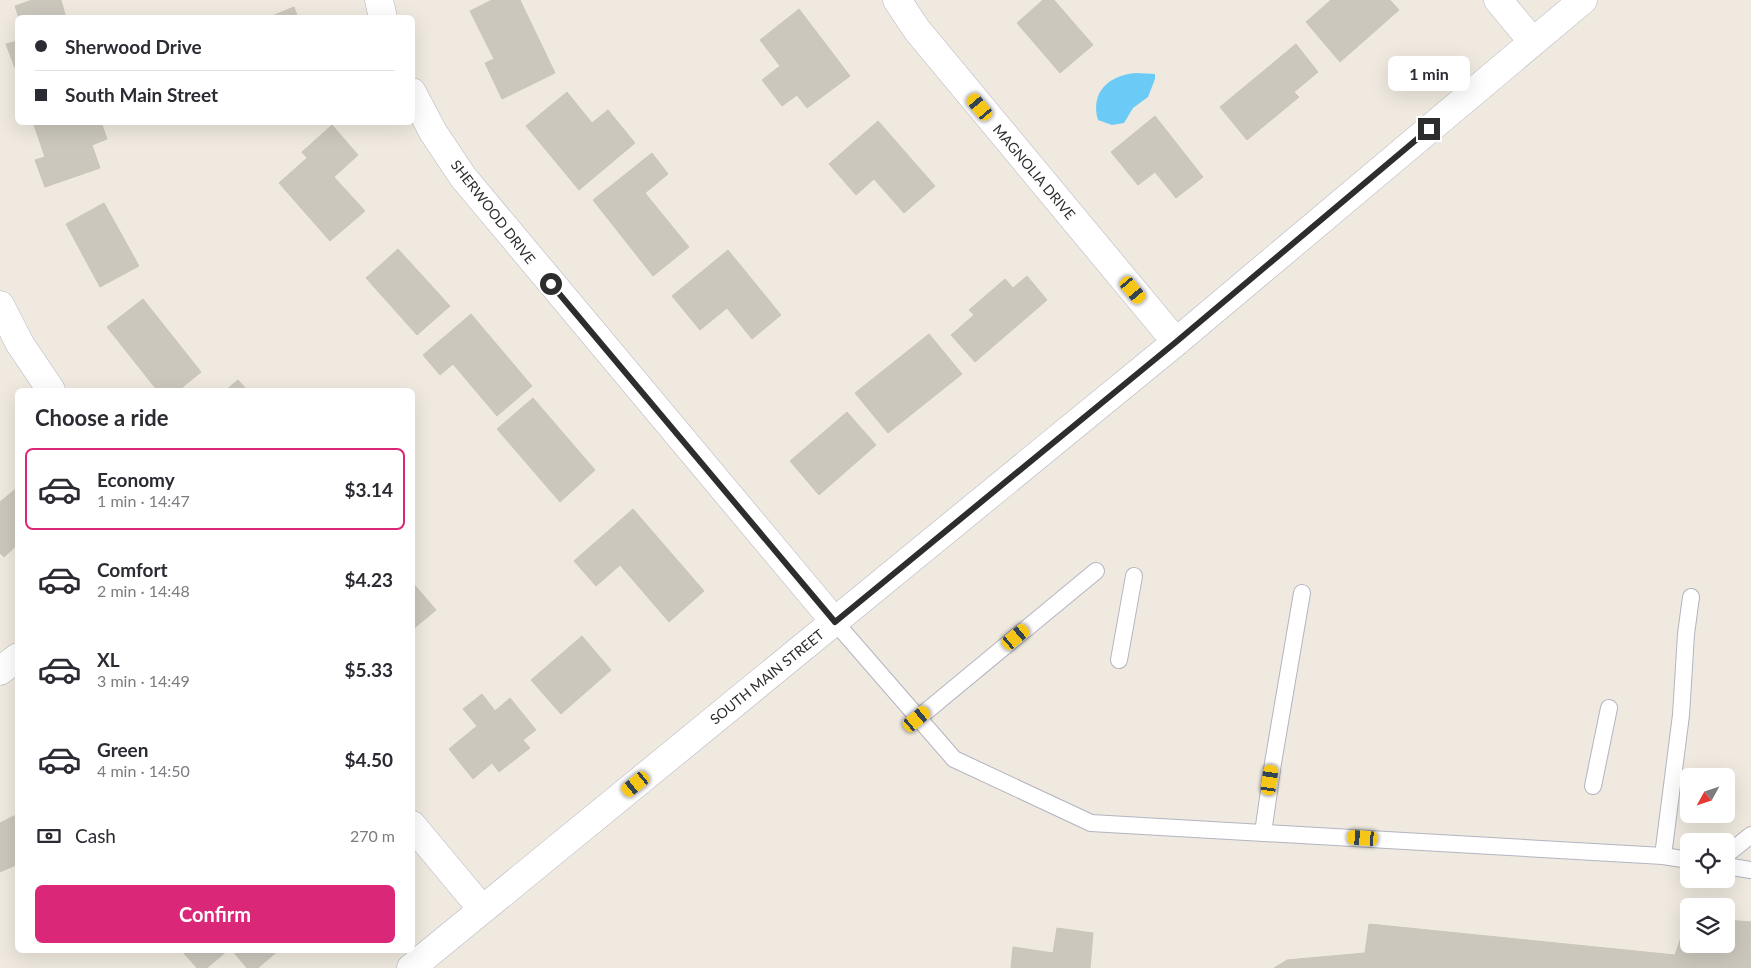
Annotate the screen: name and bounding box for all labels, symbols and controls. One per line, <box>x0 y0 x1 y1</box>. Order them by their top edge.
text: Sherwood Drive <box>65 35 202 58</box>
callout: 1 min <box>1388 56 1470 92</box>
text: 1 min <box>1409 64 1449 83</box>
text: South Main Street <box>65 83 218 106</box>
car <box>964 91 995 123</box>
route end <box>1418 118 1440 140</box>
street label: MAGNOLIA DRIVE <box>990 121 1079 223</box>
street label: SHERWOOD DRIVE <box>448 156 539 267</box>
route start <box>540 273 562 295</box>
car <box>1117 274 1148 306</box>
text: Choose a ride <box>35 404 169 431</box>
icon: car <box>37 467 82 512</box>
text: Economy <box>97 468 175 491</box>
text: $3.14 <box>344 478 393 501</box>
text: 1 min · 14:47 <box>97 491 190 510</box>
icon: car <box>37 557 82 602</box>
text: Comfort <box>97 558 168 581</box>
text: $4.23 <box>344 568 393 591</box>
text: 2 min · 14:48 <box>97 581 190 600</box>
car <box>999 622 1032 652</box>
street label: SOUTH MAIN STREET <box>706 625 828 728</box>
icon: car <box>37 647 82 692</box>
text: XL <box>97 648 120 671</box>
text: $5.33 <box>344 658 393 681</box>
text: 3 min · 14:49 <box>97 671 190 690</box>
car <box>900 704 933 734</box>
icon: car <box>37 737 82 782</box>
text: Green <box>97 738 148 761</box>
text: $4.50 <box>344 748 393 771</box>
text: 4 min · 14:50 <box>97 761 190 780</box>
car <box>1260 764 1279 796</box>
north arrow <box>1680 768 1735 822</box>
map controls <box>1680 768 1735 953</box>
car <box>619 769 652 799</box>
icon: cash <box>35 822 63 850</box>
text: Cash <box>75 824 116 847</box>
text: 270 m <box>350 826 395 845</box>
car <box>1347 829 1378 847</box>
button: locate <box>1680 833 1735 888</box>
button: Confirm <box>35 885 395 943</box>
button: layers <box>1680 898 1735 953</box>

